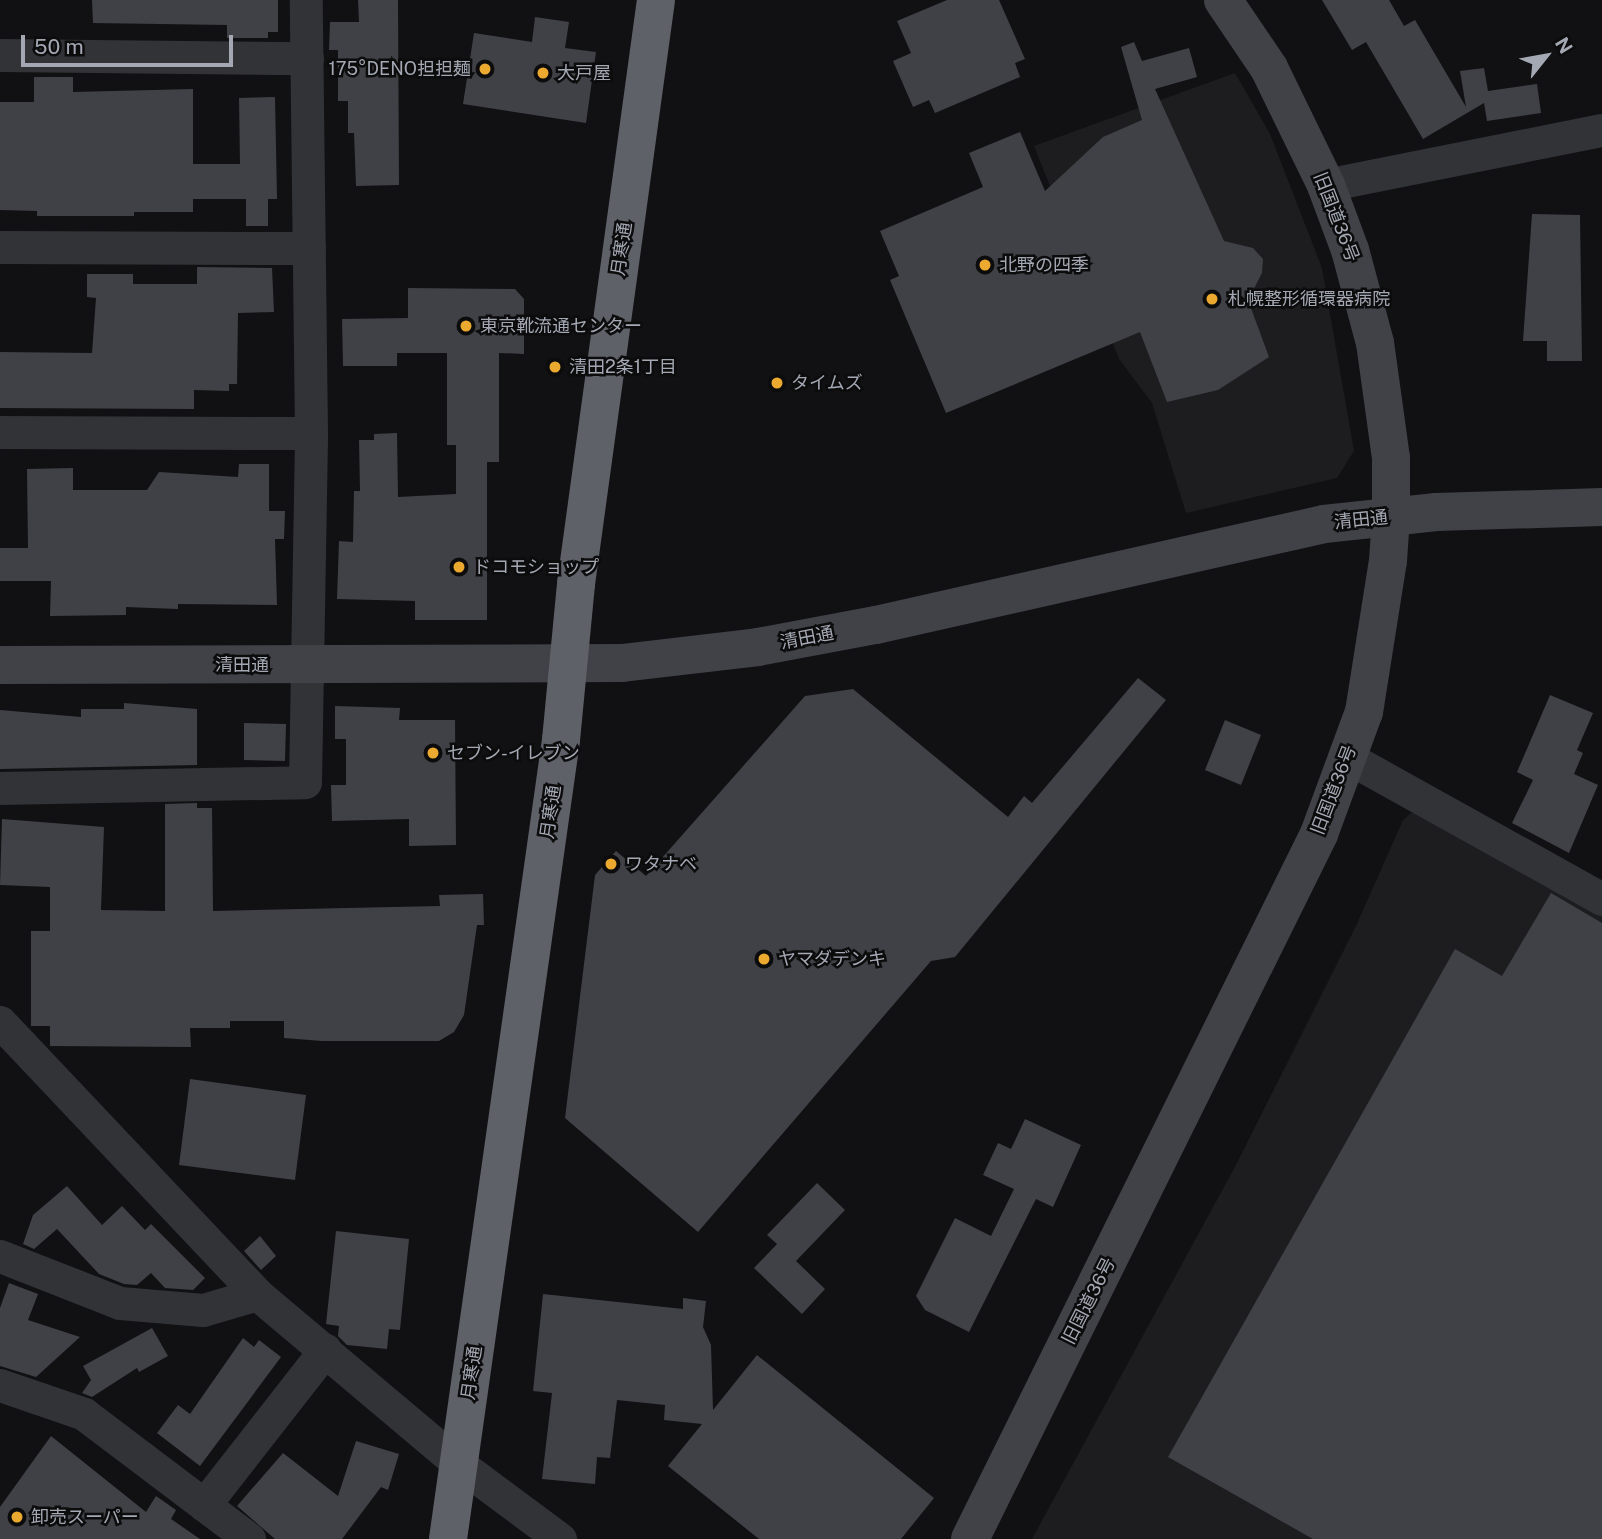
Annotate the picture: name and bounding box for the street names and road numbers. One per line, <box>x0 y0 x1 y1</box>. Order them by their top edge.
street label: 旧国道36号 <box>1309 169 1363 265</box>
street label: 月寒通 <box>608 221 636 277</box>
street label: 清田通 <box>1333 506 1389 534</box>
street label: 清田通 <box>778 622 836 654</box>
street label: 清田通 <box>215 654 269 676</box>
street label: 旧国道36号 <box>1307 742 1361 838</box>
street label: 月寒通 <box>537 784 565 840</box>
street label: 旧国道36号 <box>1058 1254 1120 1348</box>
street label: 月寒通 <box>458 1345 486 1401</box>

